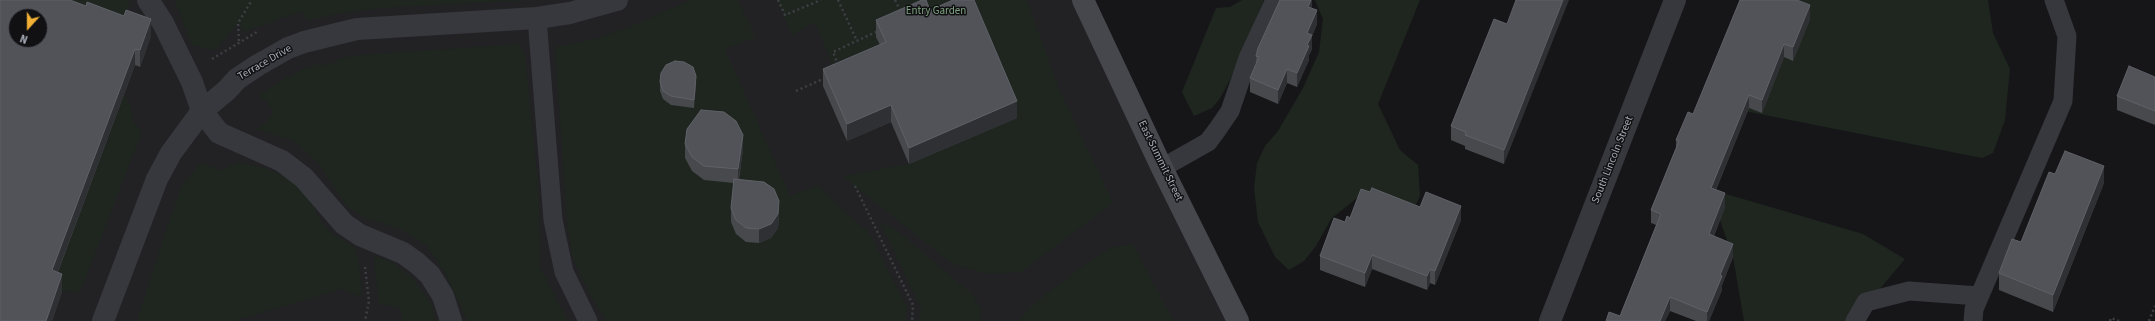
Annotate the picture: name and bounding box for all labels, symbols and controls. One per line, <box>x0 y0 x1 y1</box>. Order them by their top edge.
park label: Entry Garden <box>906 5 966 19</box>
north arrow <box>8 8 48 48</box>
text: N <box>18 30 30 47</box>
street label: Terrace Drive <box>236 42 294 84</box>
street label: South Lincoln Street <box>1589 114 1637 206</box>
street label: East Summit Street <box>1135 119 1185 203</box>

